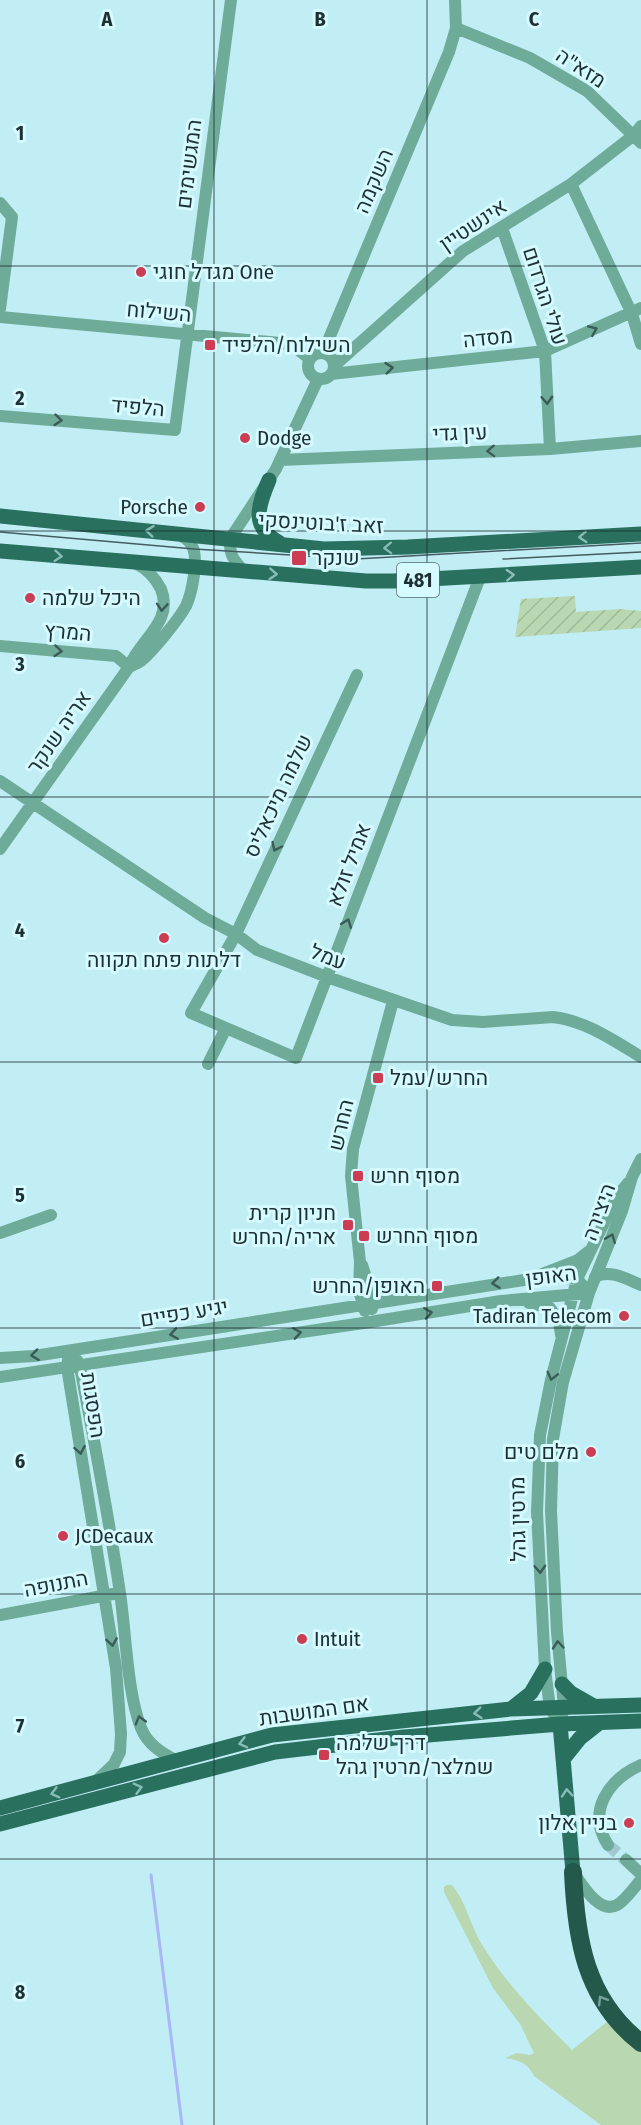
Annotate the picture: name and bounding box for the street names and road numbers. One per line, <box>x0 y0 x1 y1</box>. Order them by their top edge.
street label: מזא"ה <box>551 42 611 94</box>
street label: המגשימים <box>171 118 207 210</box>
street label: השקמה <box>349 145 399 217</box>
street label: אינשטיין <box>434 193 512 257</box>
street label: עולי הגרדום <box>517 244 573 348</box>
street label: השילוח <box>125 296 193 328</box>
street label: מסדה <box>462 322 514 354</box>
street label: הלפיד <box>110 392 166 422</box>
street label: עין גדי <box>432 419 488 447</box>
street label: זאב ז'בוטינסקי <box>258 507 384 539</box>
road number: 481 <box>397 563 439 597</box>
street label: המרץ <box>43 617 93 647</box>
street label: אריה שנקר <box>21 686 97 778</box>
street label: שלמה מיכאליס <box>238 730 318 862</box>
street label: אמיל זולא <box>321 820 377 910</box>
street label: עמל <box>306 938 350 976</box>
street label: החרש <box>322 1097 360 1153</box>
street label: היצירה <box>577 1180 621 1244</box>
street label: האופן <box>524 1260 578 1292</box>
street label: יגיע כפיים <box>138 1293 230 1333</box>
street label: הפסגות <box>75 1370 111 1440</box>
street label: מרטין גהל <box>504 1476 532 1562</box>
street label: התנופה <box>22 1565 90 1603</box>
street label: אם המושבות <box>257 1690 371 1732</box>

